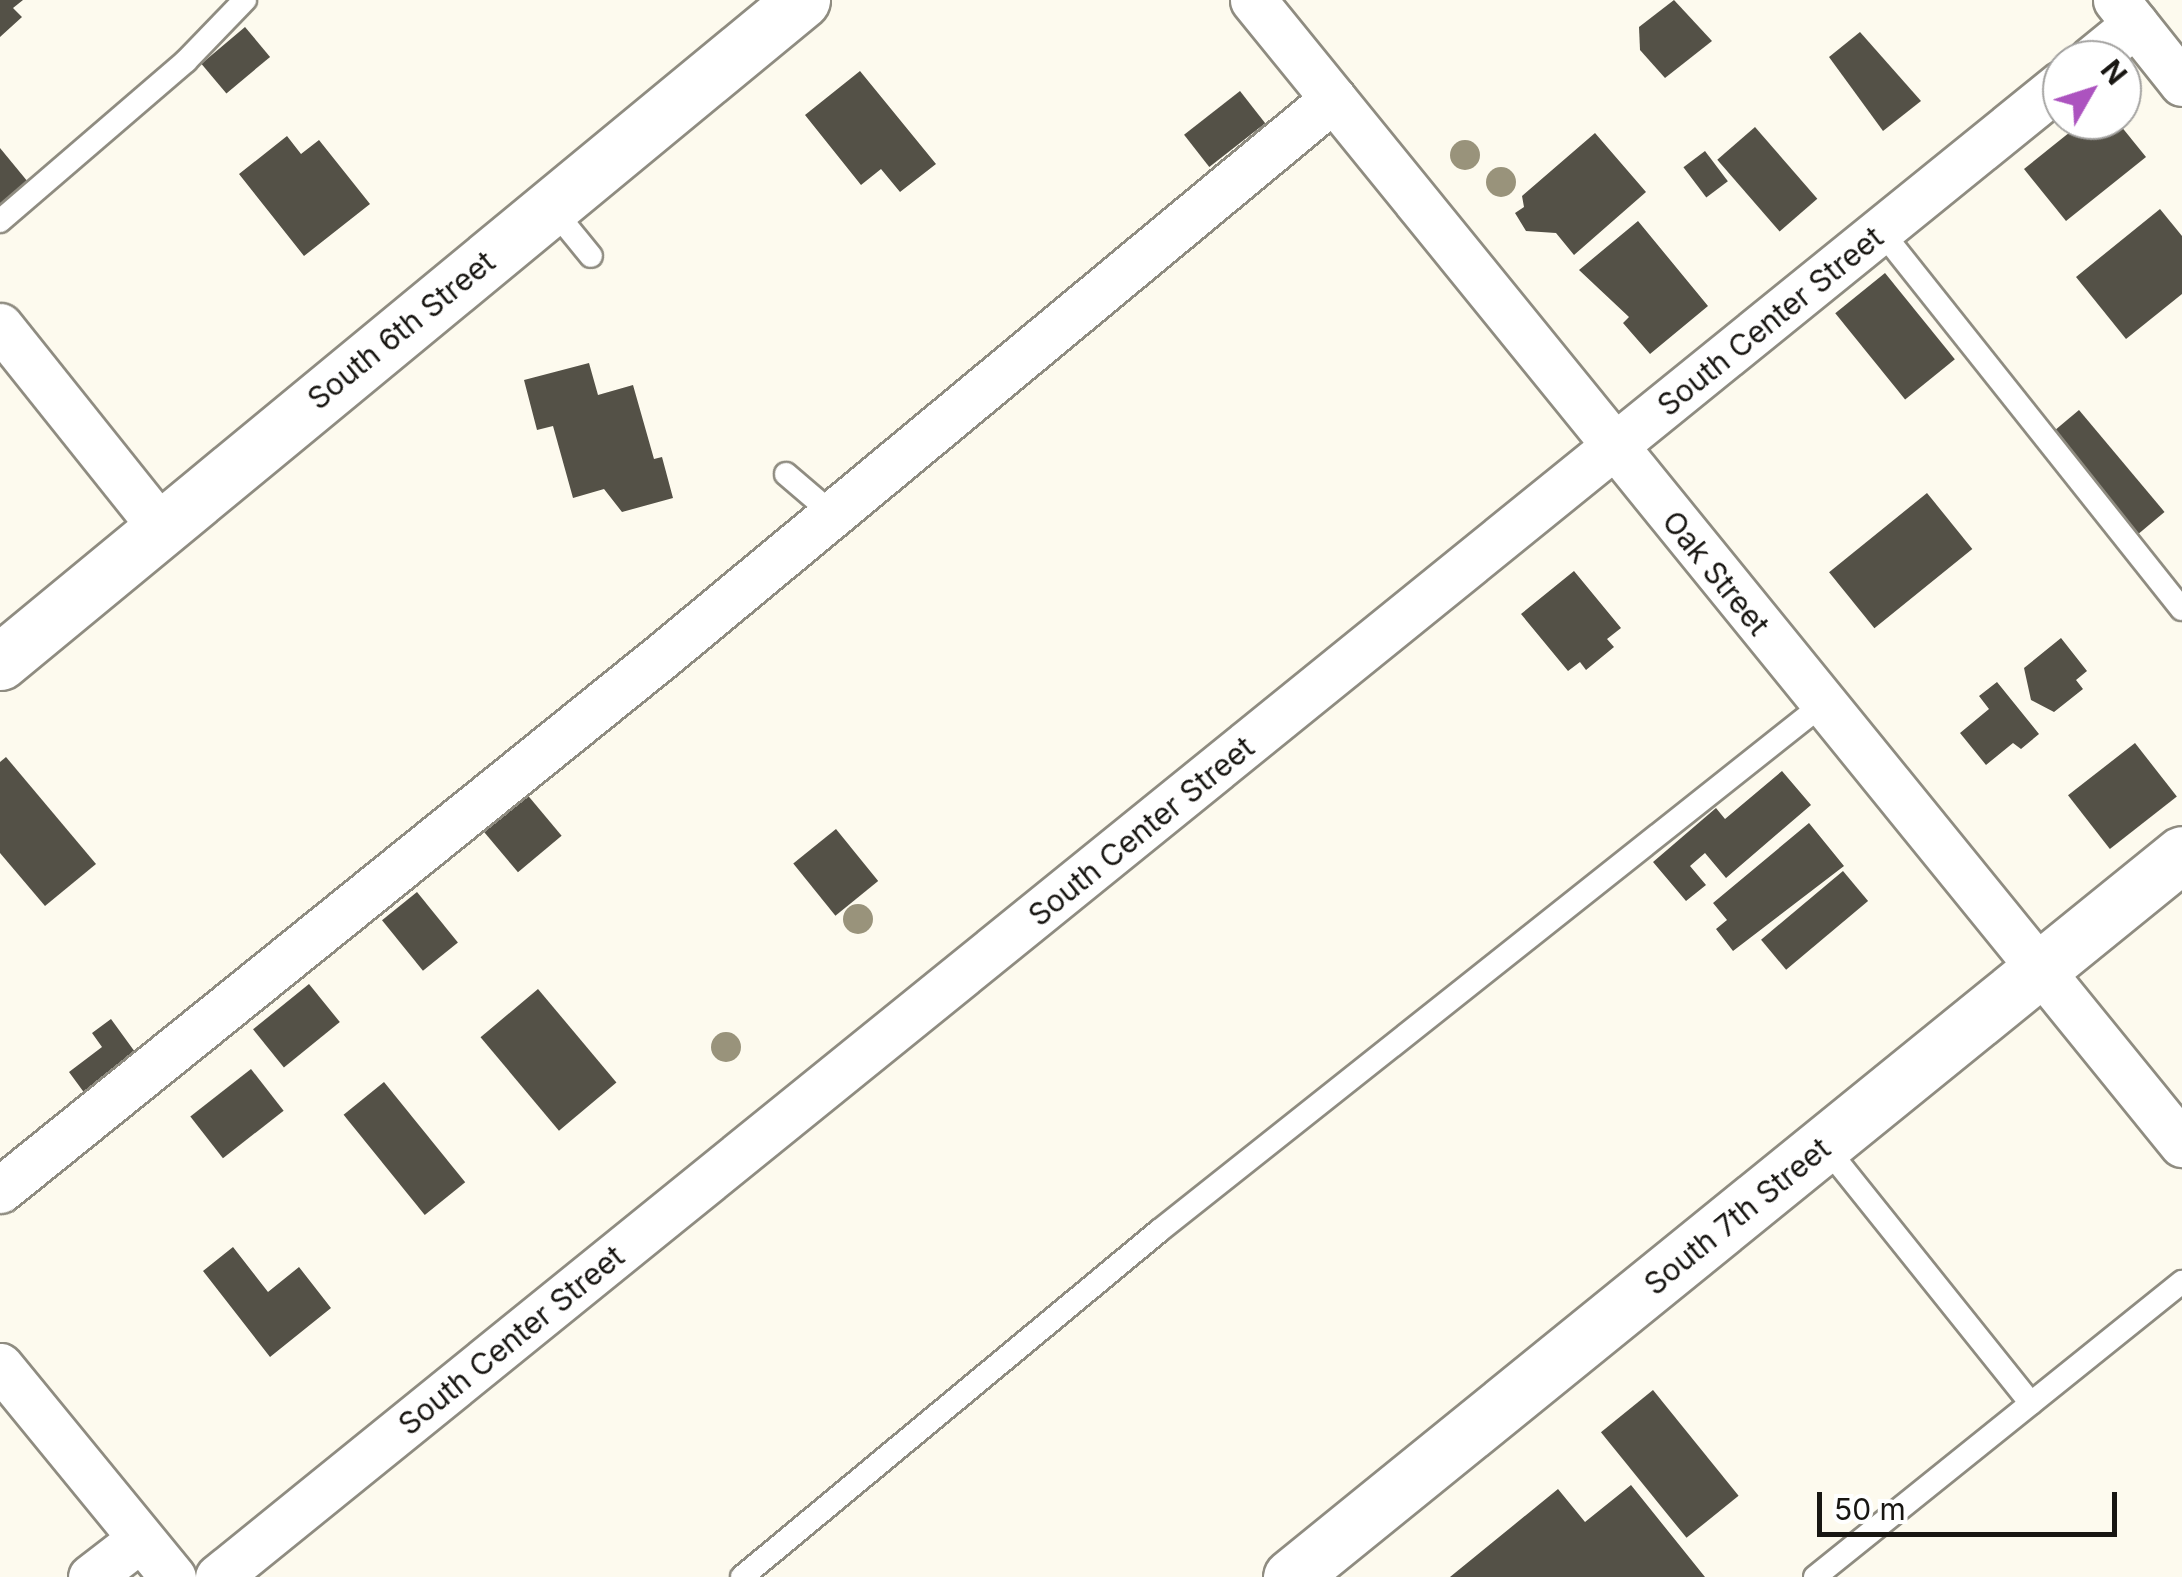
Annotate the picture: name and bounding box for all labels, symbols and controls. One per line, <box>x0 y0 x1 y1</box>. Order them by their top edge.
north arrow <box>2042 40 2142 140</box>
text: N <box>2094 53 2134 91</box>
street label: South Center Street <box>1650 219 1890 423</box>
street label: South 6th Street <box>300 244 502 416</box>
street label: Oak Street <box>1655 504 1777 642</box>
street label: South Center Street <box>1021 729 1261 933</box>
street label: South 7th Street <box>1637 1130 1837 1302</box>
street label: South Center Street <box>391 1238 631 1442</box>
scale bar <box>1822 1472 2122 1534</box>
text: 50 m <box>1834 1491 1906 1527</box>

